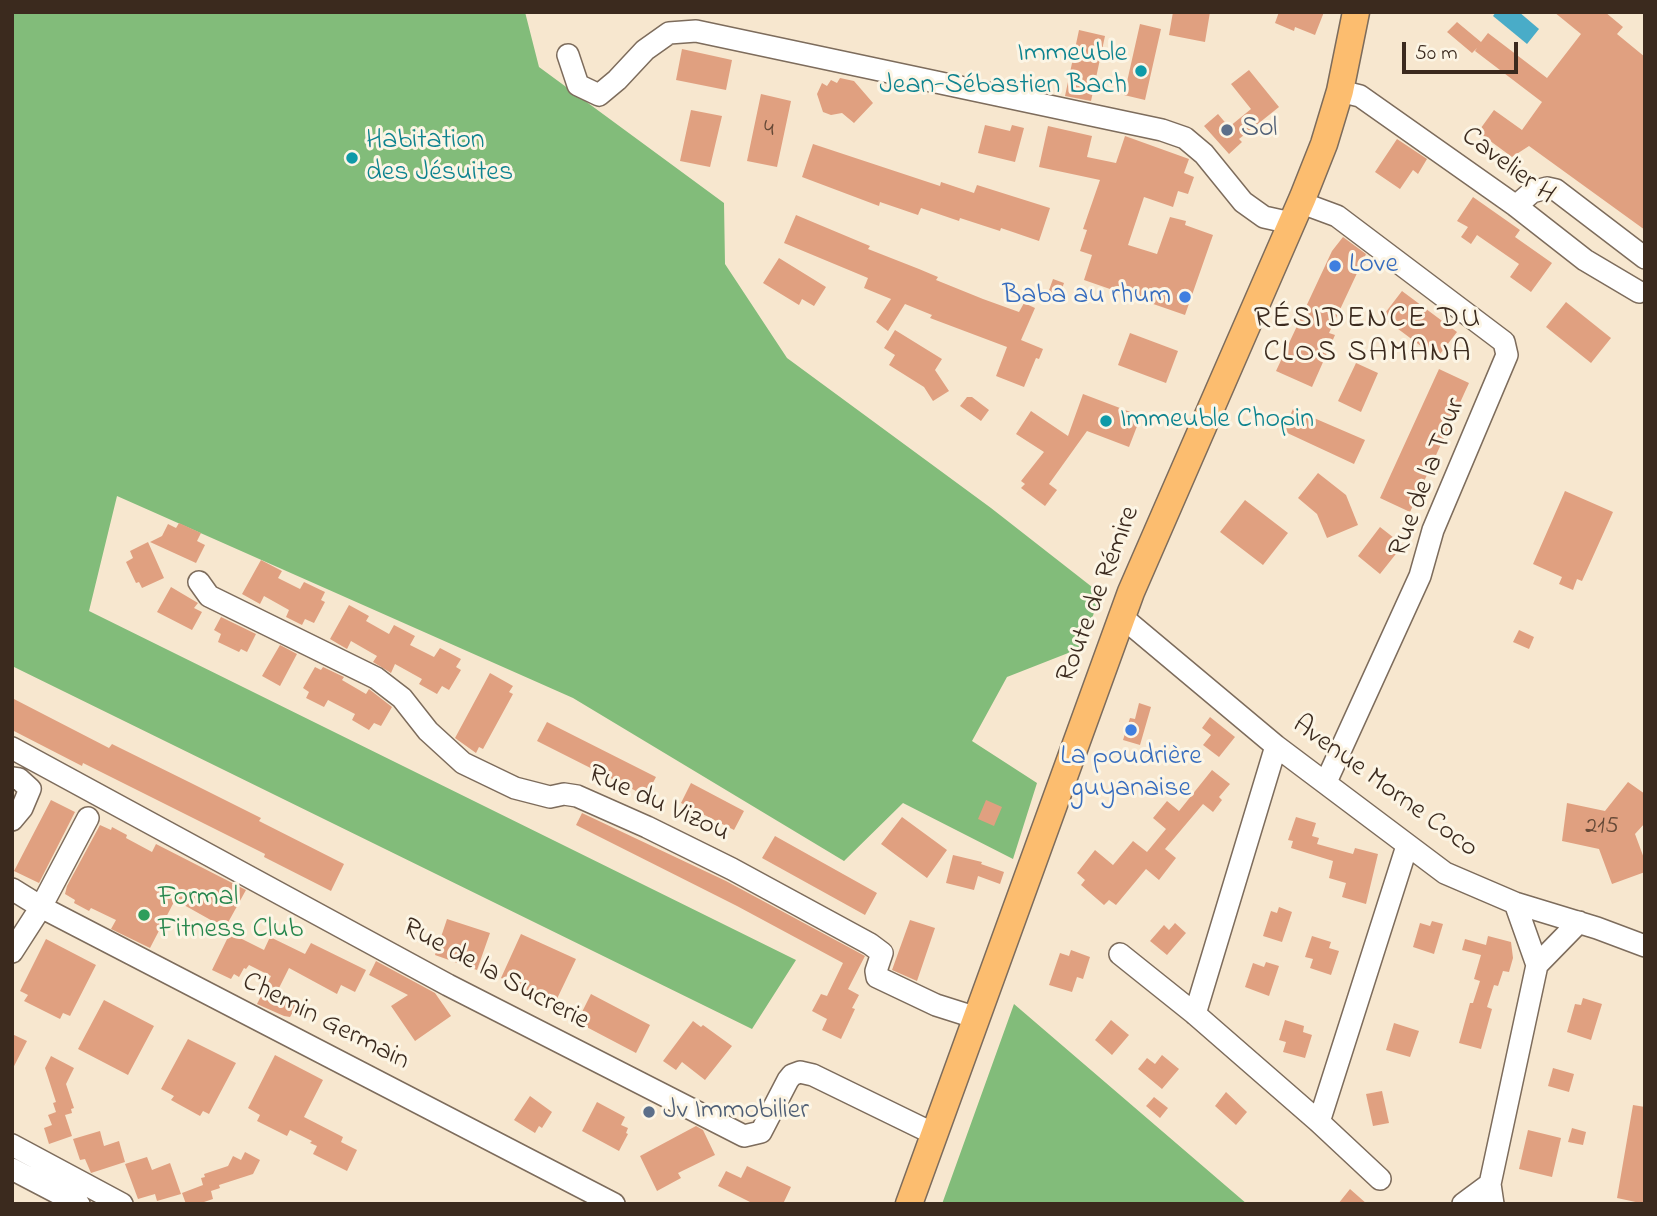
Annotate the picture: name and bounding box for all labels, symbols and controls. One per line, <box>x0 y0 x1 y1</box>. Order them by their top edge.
scale bar <box>1405 28 1520 72</box>
place label: Immeuble Jean-Sébastien Bach <box>879 38 1127 104</box>
text: 50 m <box>1415 39 1458 69</box>
marker: Immeuble Jean-Sébastien Bach <box>1133 63 1149 79</box>
place label: Sol <box>1241 113 1277 147</box>
house number: 4 <box>764 117 774 145</box>
street label: Cavelier H <box>1453 121 1561 213</box>
marker: Sol <box>1219 122 1235 138</box>
place label: Habitation des Jésuites <box>366 125 513 191</box>
marker: Habitation des Jésuites <box>344 150 360 166</box>
place label: Love <box>1349 249 1398 283</box>
marker: Love <box>1327 258 1343 274</box>
place label: Baba au rhum <box>1002 280 1171 314</box>
marker: Baba au rhum <box>1177 289 1193 305</box>
district label: RÉSIDENCE DU CLOS SAMANA <box>1255 303 1481 374</box>
street label: Rue de la Tour <box>1383 394 1475 562</box>
place label: Immeuble Chopin <box>1120 404 1314 438</box>
marker: Immeuble Chopin <box>1098 413 1114 429</box>
street label: Route de Rémire <box>1051 502 1149 688</box>
street label: Avenue Morne Coco <box>1285 709 1483 867</box>
marker: La poudrière guyanaise <box>1123 722 1139 738</box>
place label: La poudrière guyanaise <box>1060 741 1202 807</box>
street label: Rue du Vizou <box>582 759 734 851</box>
house number: 215 <box>1585 814 1619 842</box>
place label: Formal Fitness Club <box>158 882 303 948</box>
marker: Formal Fitness Club <box>136 907 152 923</box>
street label: Rue de la Sucrerie <box>396 913 594 1039</box>
street label: Chemin Germain <box>236 966 414 1080</box>
place label: Jv Immobilier <box>663 1095 809 1129</box>
marker: Jv Immobilier <box>641 1104 657 1120</box>

